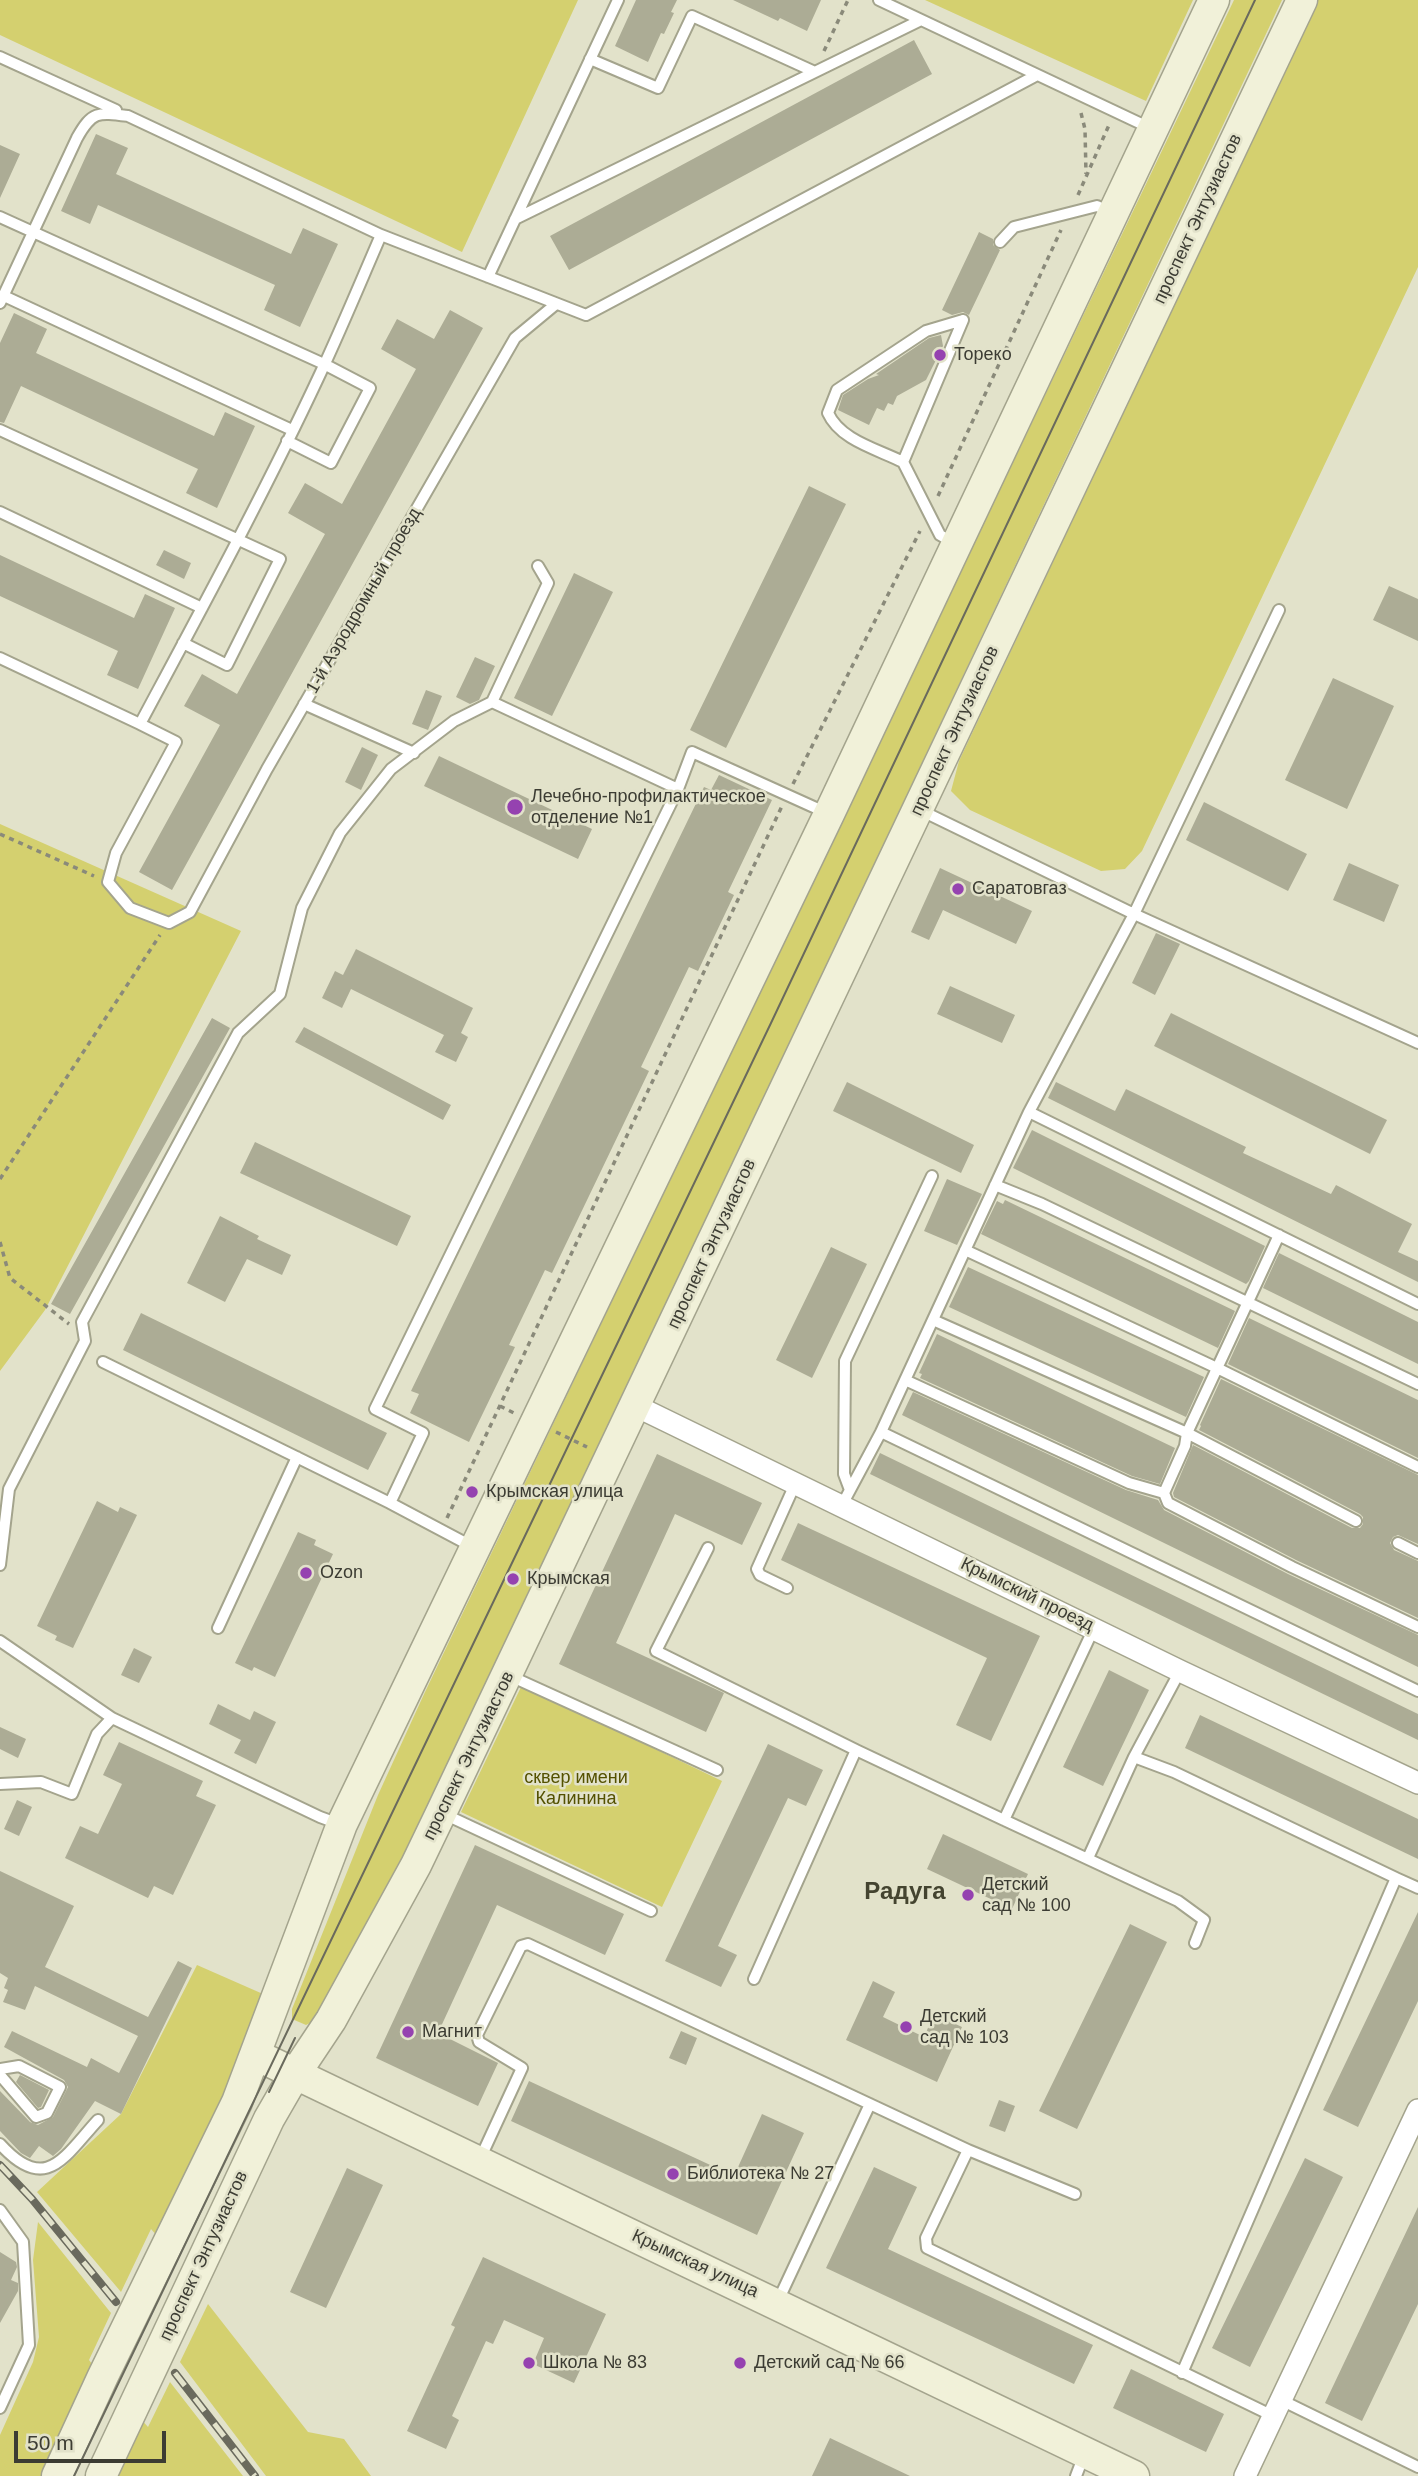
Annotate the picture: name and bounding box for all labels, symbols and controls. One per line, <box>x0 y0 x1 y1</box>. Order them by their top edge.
street label: проспект Энтузиастов <box>1149 131 1247 307</box>
place label: Тореко <box>954 344 1012 366</box>
marker: Тореко <box>932 347 948 363</box>
street label: 1-й Аэродромный проезд <box>302 504 426 698</box>
street label: проспект Энтузиастов <box>906 643 1004 819</box>
place label: Лечебно-профилактическое отделение №1 <box>531 786 766 828</box>
marker: Лечебно-профилактическое отделение №1 <box>505 797 525 817</box>
place label: Саратовгаз <box>972 878 1067 900</box>
marker: Саратовгаз <box>950 881 966 897</box>
street label: проспект Энтузиастов <box>663 1156 761 1332</box>
place label: Крымская улица <box>486 1481 623 1503</box>
marker: Крымская улица <box>464 1484 480 1500</box>
street label: Крымский проезд <box>957 1553 1097 1637</box>
place label: Ozon <box>320 1562 363 1584</box>
marker: Ozon <box>298 1565 314 1581</box>
place label: Крымская <box>527 1568 610 1590</box>
marker: Крымская <box>505 1571 521 1587</box>
street label: проспект Энтузиастов <box>419 1668 519 1844</box>
park label: сквер имени Калинина <box>524 1767 628 1810</box>
place label: Детский сад № 100 <box>982 1874 1071 1916</box>
district label: Радуга <box>864 1878 946 1906</box>
marker: Детский сад № 100 <box>960 1887 976 1903</box>
place label: Детский сад № 103 <box>920 2006 1009 2048</box>
marker: Детский сад № 103 <box>898 2019 914 2035</box>
place label: Магнит <box>422 2021 482 2043</box>
marker: Магнит <box>400 2024 416 2040</box>
place label: Библиотека № 27 <box>687 2163 834 2185</box>
marker: Библиотека № 27 <box>665 2166 681 2182</box>
street label: проспект Энтузиастов <box>155 2168 253 2344</box>
street label: Крымская улица <box>628 2225 762 2303</box>
place label: Школа № 83 <box>543 2352 647 2374</box>
place label: Детский сад № 66 <box>754 2352 904 2374</box>
marker: Школа № 83 <box>521 2355 537 2371</box>
marker: Детский сад № 66 <box>732 2355 748 2371</box>
scale bar <box>18 2416 170 2460</box>
text: 50 m <box>27 2431 74 2454</box>

